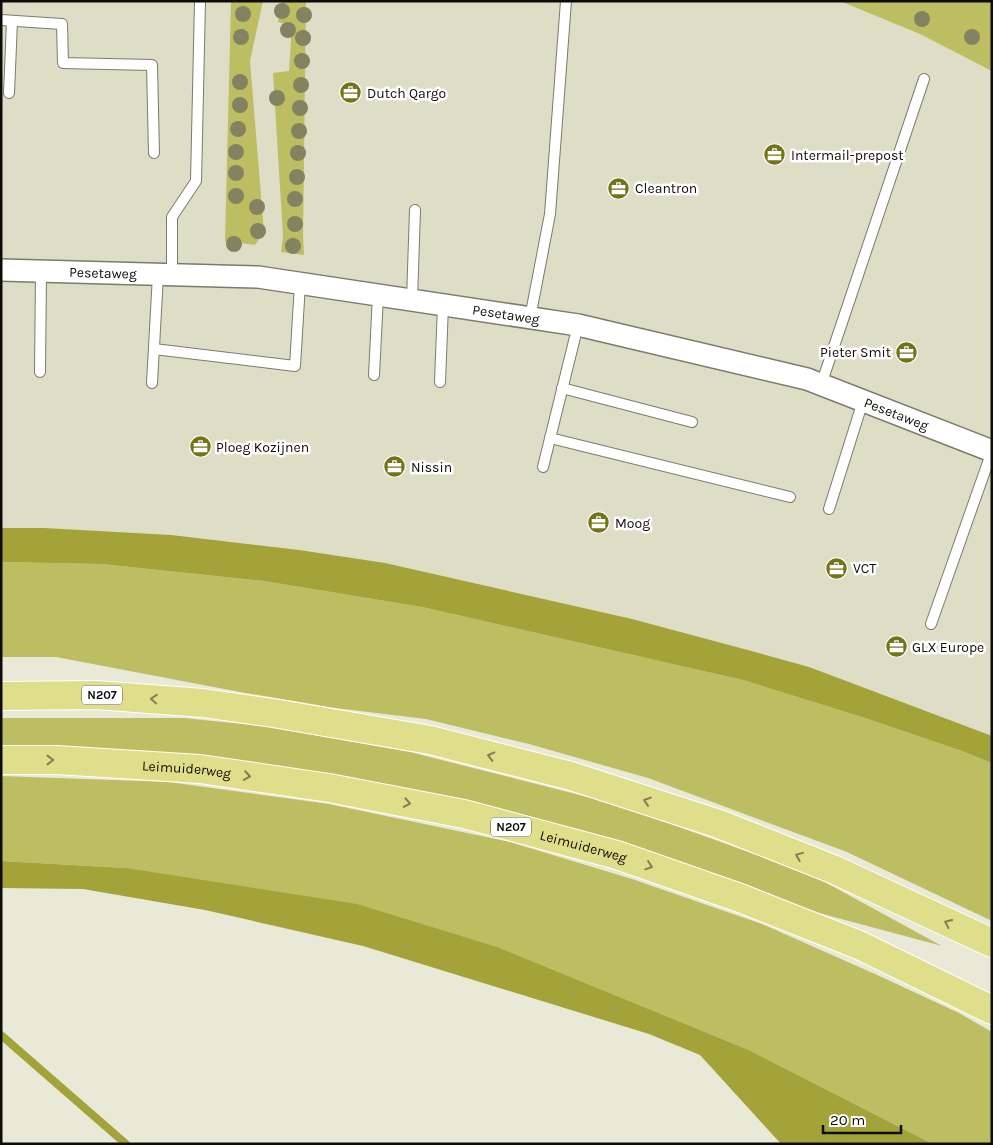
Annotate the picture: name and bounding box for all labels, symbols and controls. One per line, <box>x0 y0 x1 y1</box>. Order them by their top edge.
office icon: Dutch Qargo <box>339 81 363 105</box>
place label: Dutch Qargo <box>367 85 446 102</box>
office icon: Intermail-prepost <box>763 143 787 167</box>
place label: Intermail-prepost <box>791 147 904 164</box>
office icon: Cleantron <box>607 176 631 200</box>
place label: Cleantron <box>635 180 697 197</box>
street label: Pesetaweg <box>69 263 137 282</box>
street label: Pesetaweg <box>471 301 541 328</box>
office icon: Pieter Smit <box>895 340 919 364</box>
place label: Pieter Smit <box>820 344 891 361</box>
street label: Pesetaweg <box>862 394 931 434</box>
office icon: Ploeg Kozijnen <box>188 435 212 459</box>
place label: Ploeg Kozijnen <box>216 439 309 456</box>
office icon: Nissin <box>383 455 407 479</box>
place label: Nissin <box>411 459 452 476</box>
office icon: Moog <box>587 511 611 535</box>
place label: Moog <box>615 515 650 532</box>
office icon: VCT <box>825 556 849 580</box>
place label: VCT <box>853 560 876 577</box>
office icon: GLX Europe <box>884 635 908 659</box>
place label: GLX Europe <box>912 639 984 656</box>
road number: N207 <box>82 686 122 704</box>
one-way arrow <box>150 694 158 705</box>
one-way arrow <box>486 751 495 762</box>
one-way arrow <box>46 755 54 765</box>
street label: Leimuiderweg <box>142 757 232 782</box>
one-way arrow <box>243 770 251 781</box>
one-way arrow <box>643 796 651 806</box>
one-way arrow <box>402 797 411 808</box>
road number: N207 <box>491 818 531 836</box>
street label: Leimuiderweg <box>538 826 630 866</box>
one-way arrow <box>796 852 804 862</box>
one-way arrow <box>644 860 652 870</box>
one-way arrow <box>944 918 953 929</box>
scale bar <box>823 1102 900 1134</box>
text: 20 m <box>830 1111 865 1129</box>

